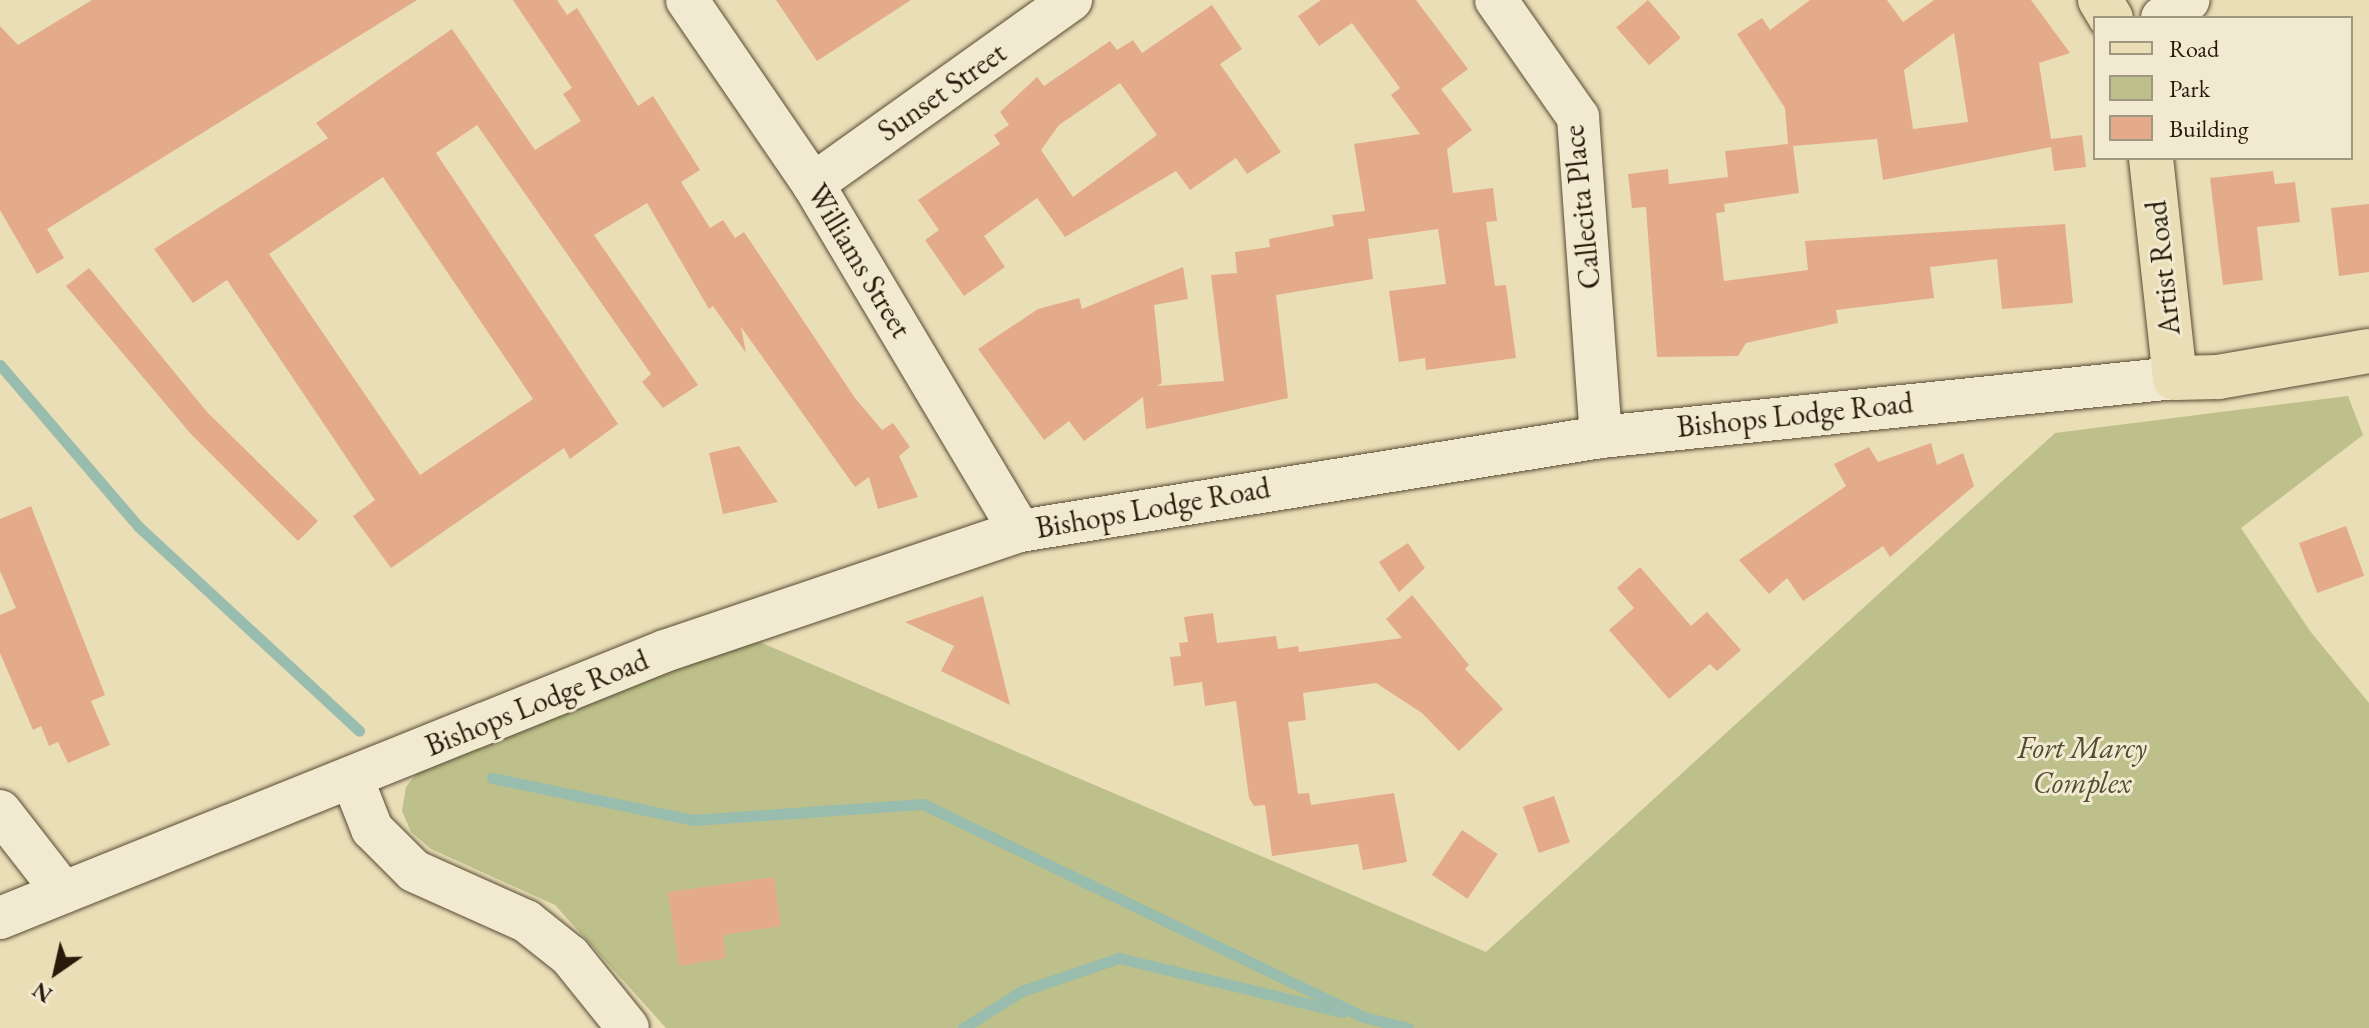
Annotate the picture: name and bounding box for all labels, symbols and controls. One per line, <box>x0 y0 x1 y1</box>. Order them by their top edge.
legend <box>2093 16 2353 160</box>
text: Road <box>2169 33 2219 64</box>
street label: Sunset Street <box>871 35 1013 149</box>
text: Park <box>2169 73 2210 104</box>
text: Building <box>2169 113 2249 144</box>
street label: Callecita Place <box>1555 123 1609 291</box>
street label: Williams Street <box>799 178 919 344</box>
street label: Artist Road <box>2138 199 2188 337</box>
street label: Bishops Lodge Road <box>1675 385 1915 445</box>
street label: Bishops Lodge Road <box>1033 470 1273 546</box>
street label: Bishops Lodge Road <box>420 642 654 764</box>
park label: Fort Marcy Complex <box>2017 730 2147 800</box>
north arrow <box>16 932 96 1012</box>
text: N <box>27 975 58 1009</box>

